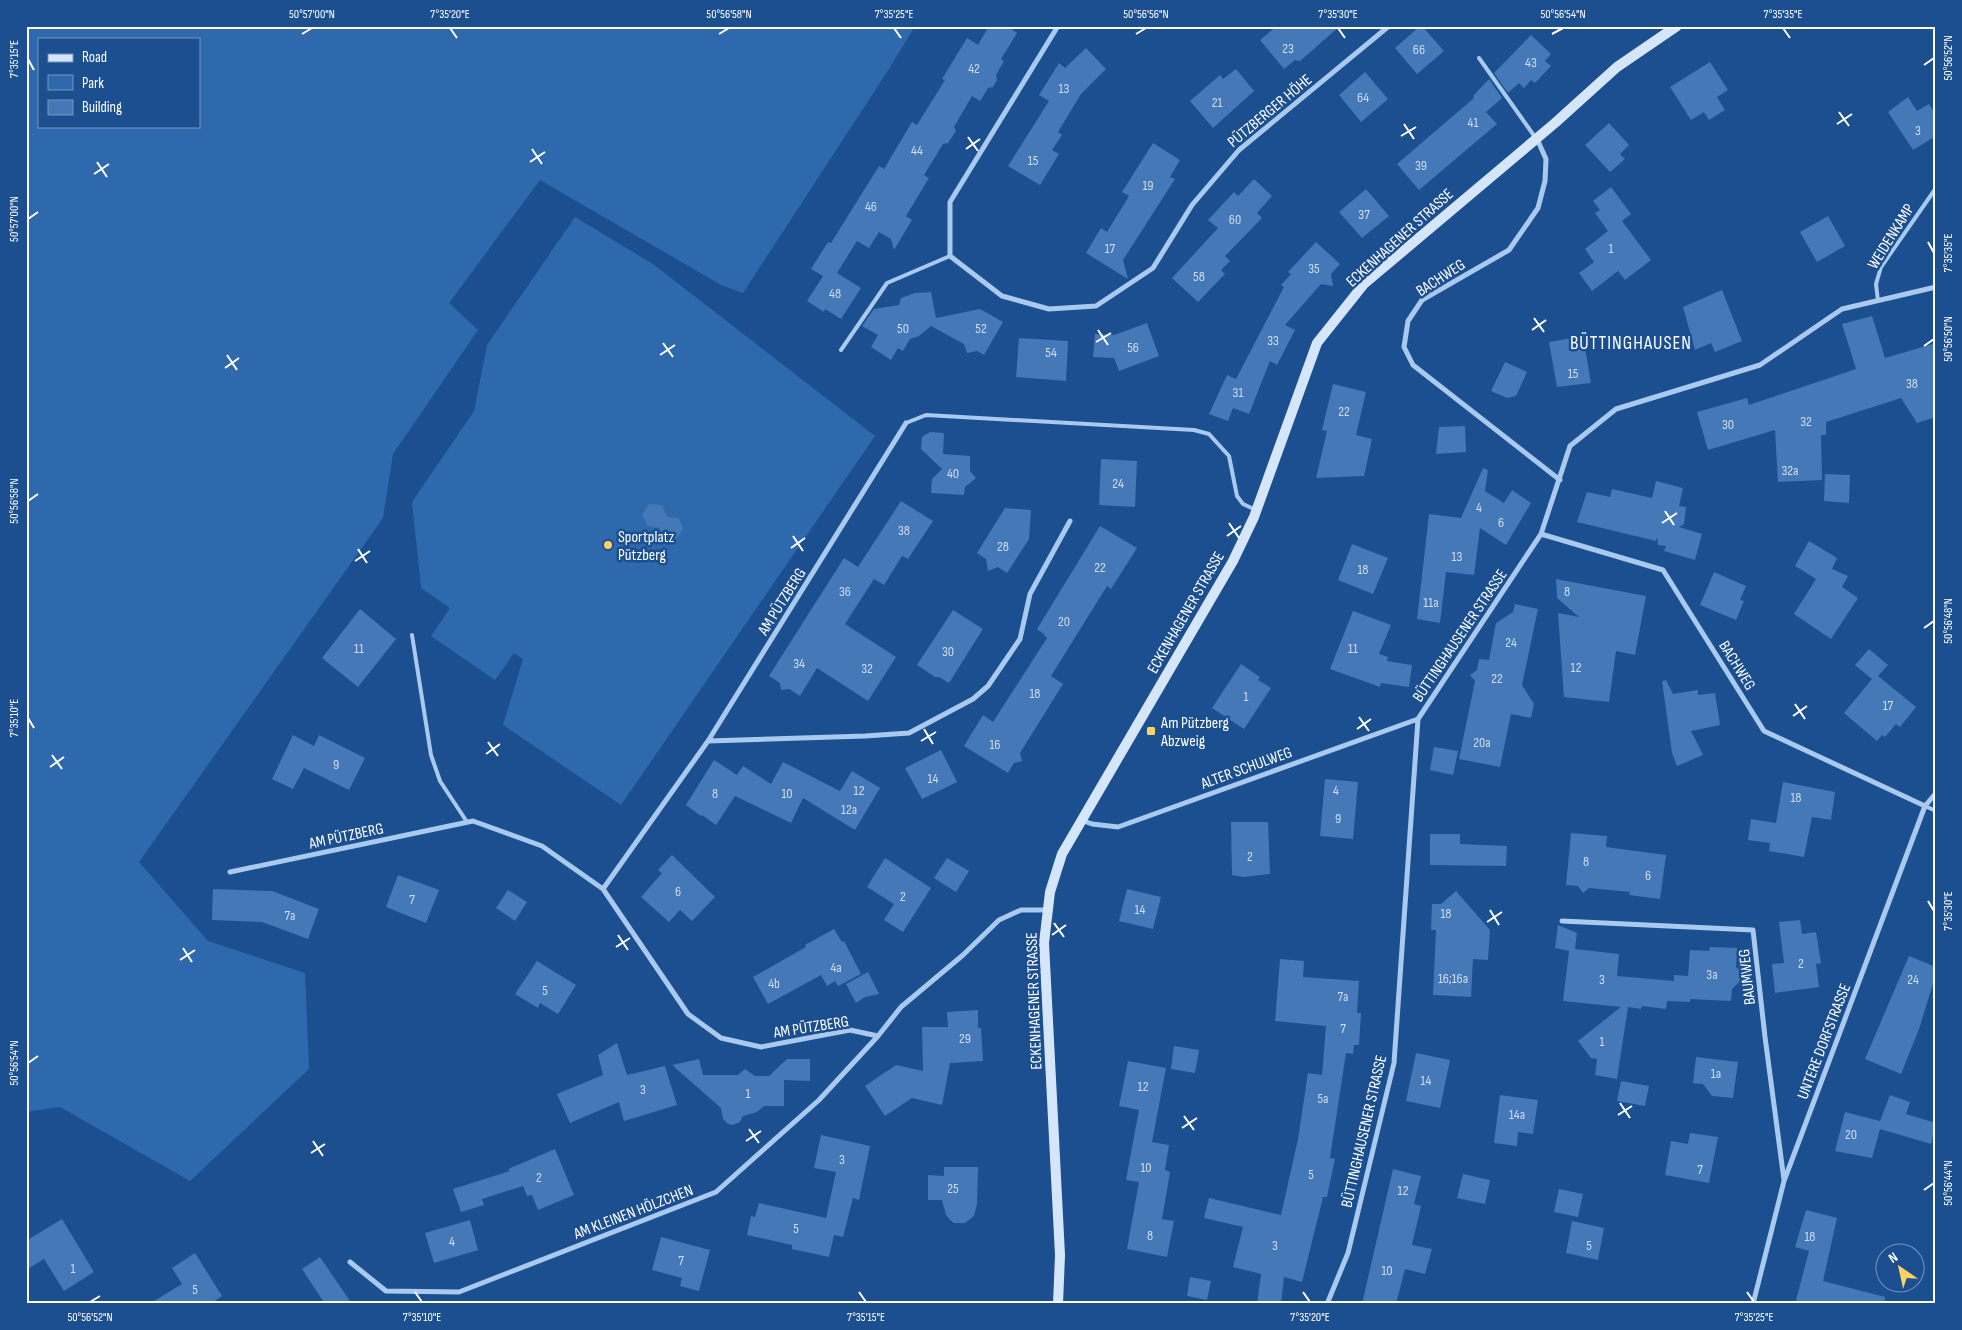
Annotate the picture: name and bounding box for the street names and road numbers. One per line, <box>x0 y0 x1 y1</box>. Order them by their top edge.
street label: PÜTZBERGER HÖHE <box>1224 70 1316 152</box>
street label: ECKENHAGENER STRASSE <box>1343 185 1457 291</box>
street label: WEIDENKAMP <box>1864 200 1919 273</box>
street label: BACHWEG <box>1413 255 1469 301</box>
street label: ECKENHAGENER STRASSE <box>1144 548 1229 677</box>
street label: AM PÜTZBERG <box>754 565 810 640</box>
street label: BÜTTINGHAUSENER STRASSE <box>1409 566 1512 706</box>
street label: BACHWEG <box>1714 638 1759 694</box>
street label: ALTER SCHULWEG <box>1197 743 1295 794</box>
street label: AM PÜTZBERG <box>306 819 385 854</box>
street label: ECKENHAGENER STRASSE <box>1023 932 1046 1070</box>
street label: BAUMWEG <box>1735 948 1760 1006</box>
street label: UNTERE DORFSTRASSE <box>1794 981 1855 1102</box>
street label: AM PÜTZBERG <box>771 1012 850 1043</box>
street label: BÜTTINGHAUSENER STRASSE <box>1338 1053 1391 1209</box>
street label: AM KLEINEN HÖLZCHEN <box>570 1181 696 1244</box>

